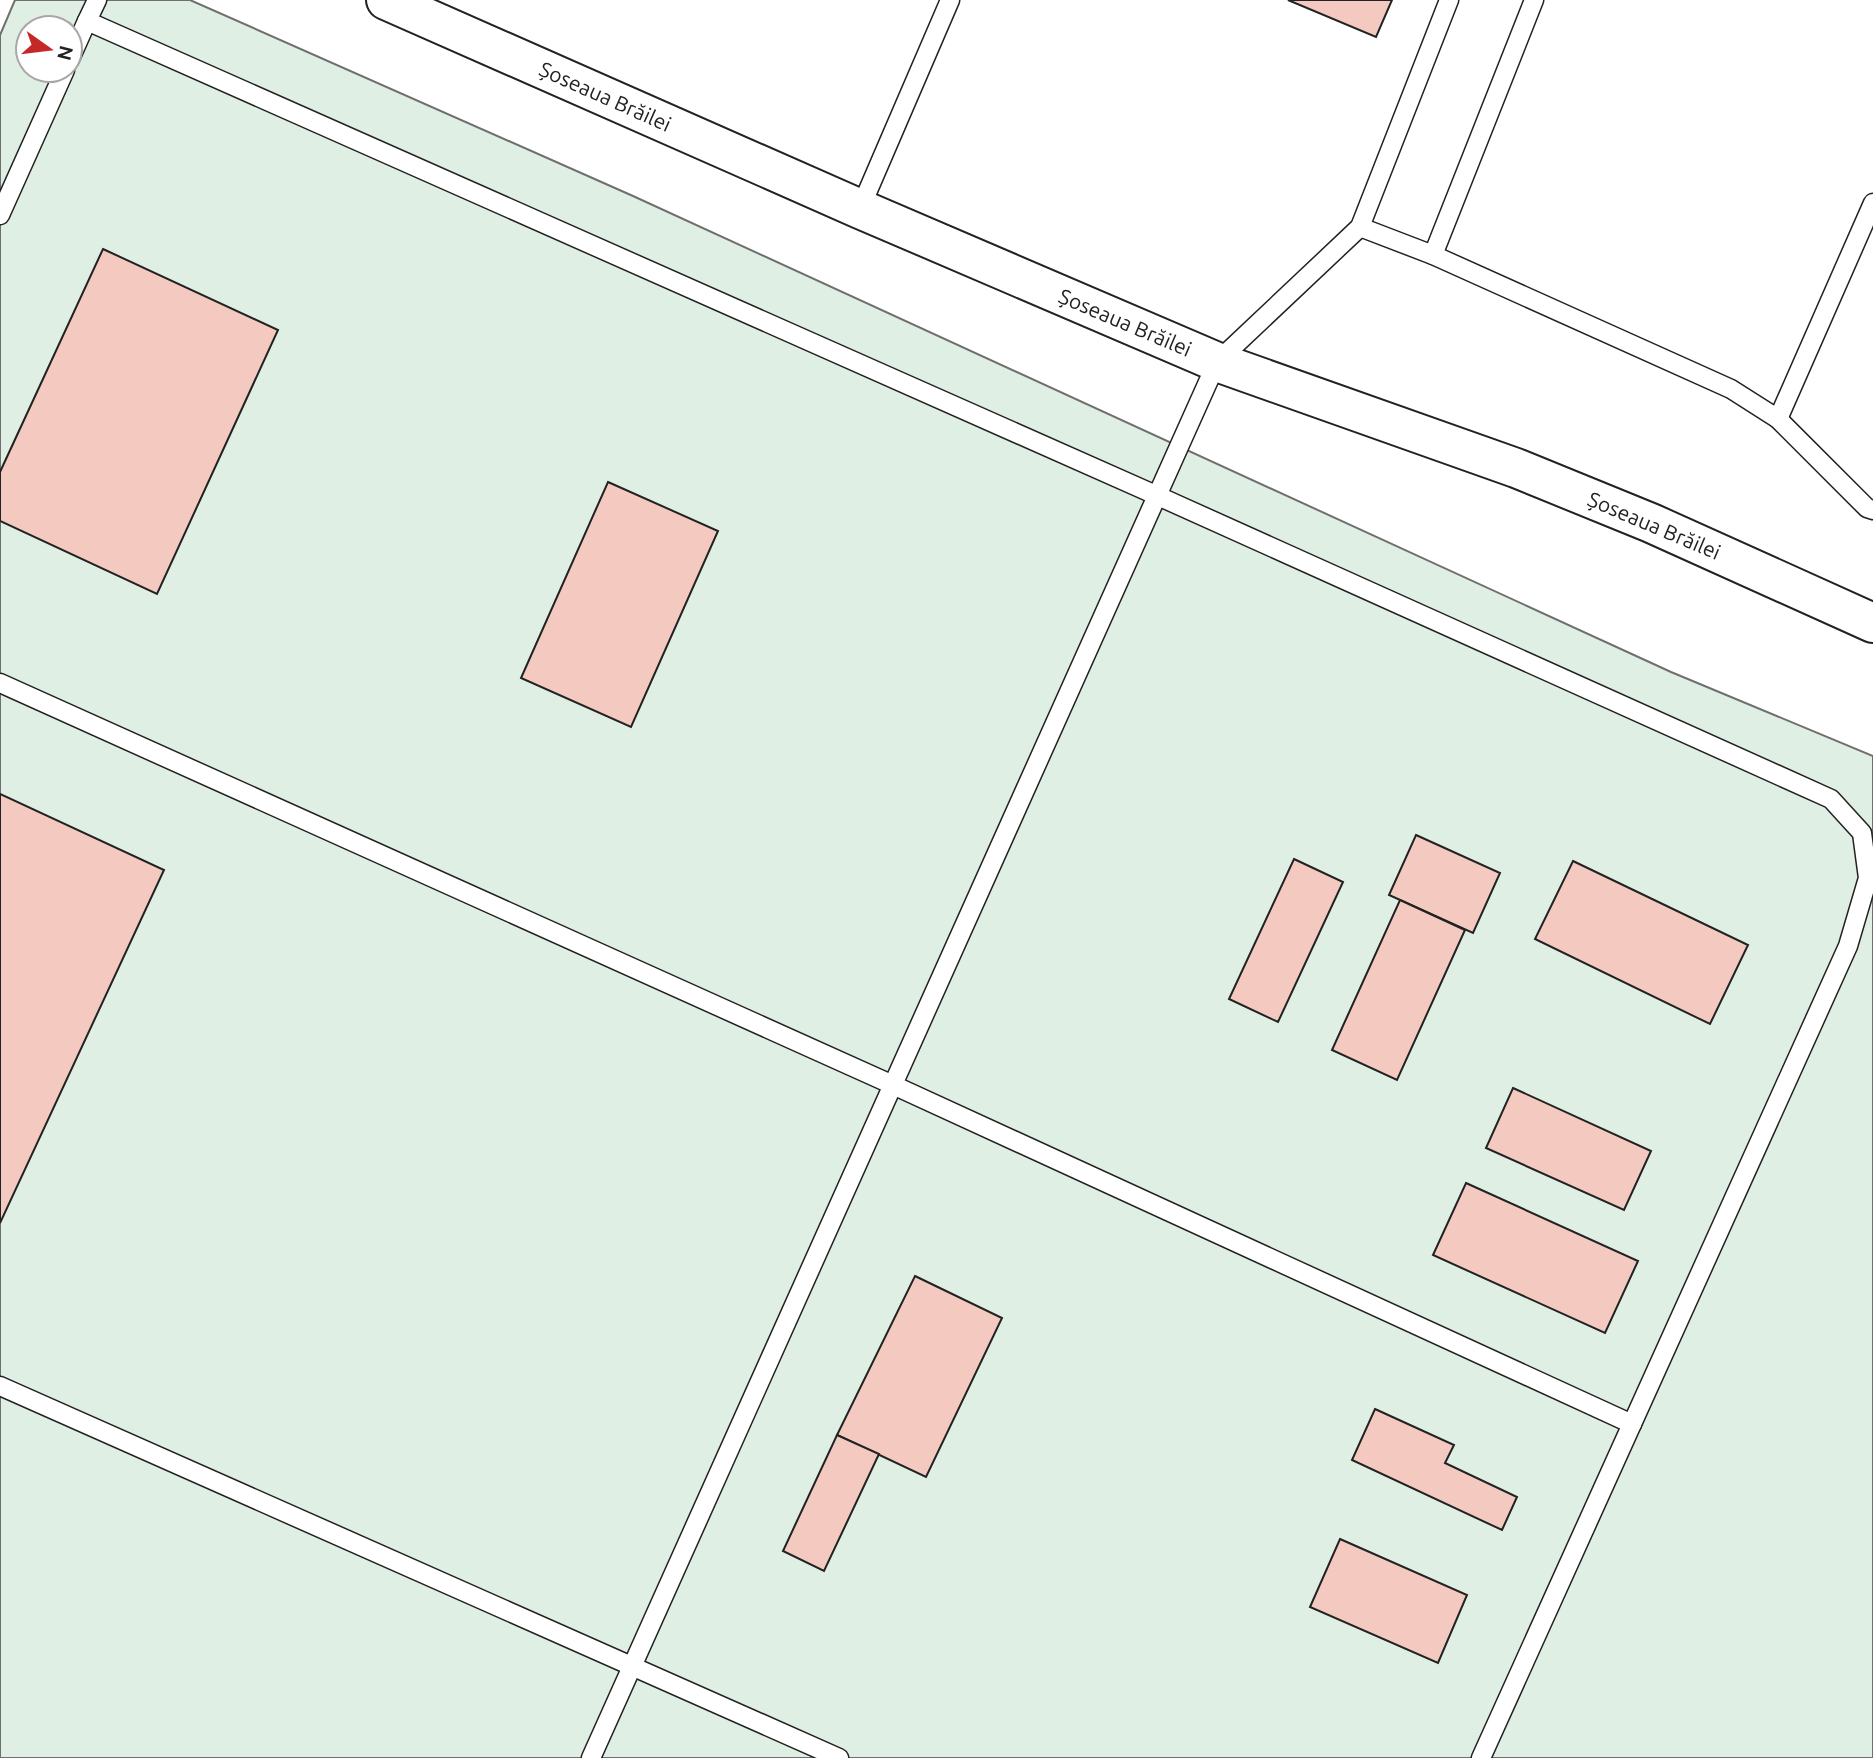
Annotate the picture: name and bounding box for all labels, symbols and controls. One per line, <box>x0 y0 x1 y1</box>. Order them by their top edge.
north arrow <box>14 14 84 84</box>
text: N <box>53 44 78 63</box>
street label: Șoseaua Brăilei <box>536 56 675 136</box>
street label: Șoseaua Brăilei <box>1055 283 1195 361</box>
street label: Șoseaua Brăilei <box>1584 486 1724 564</box>

